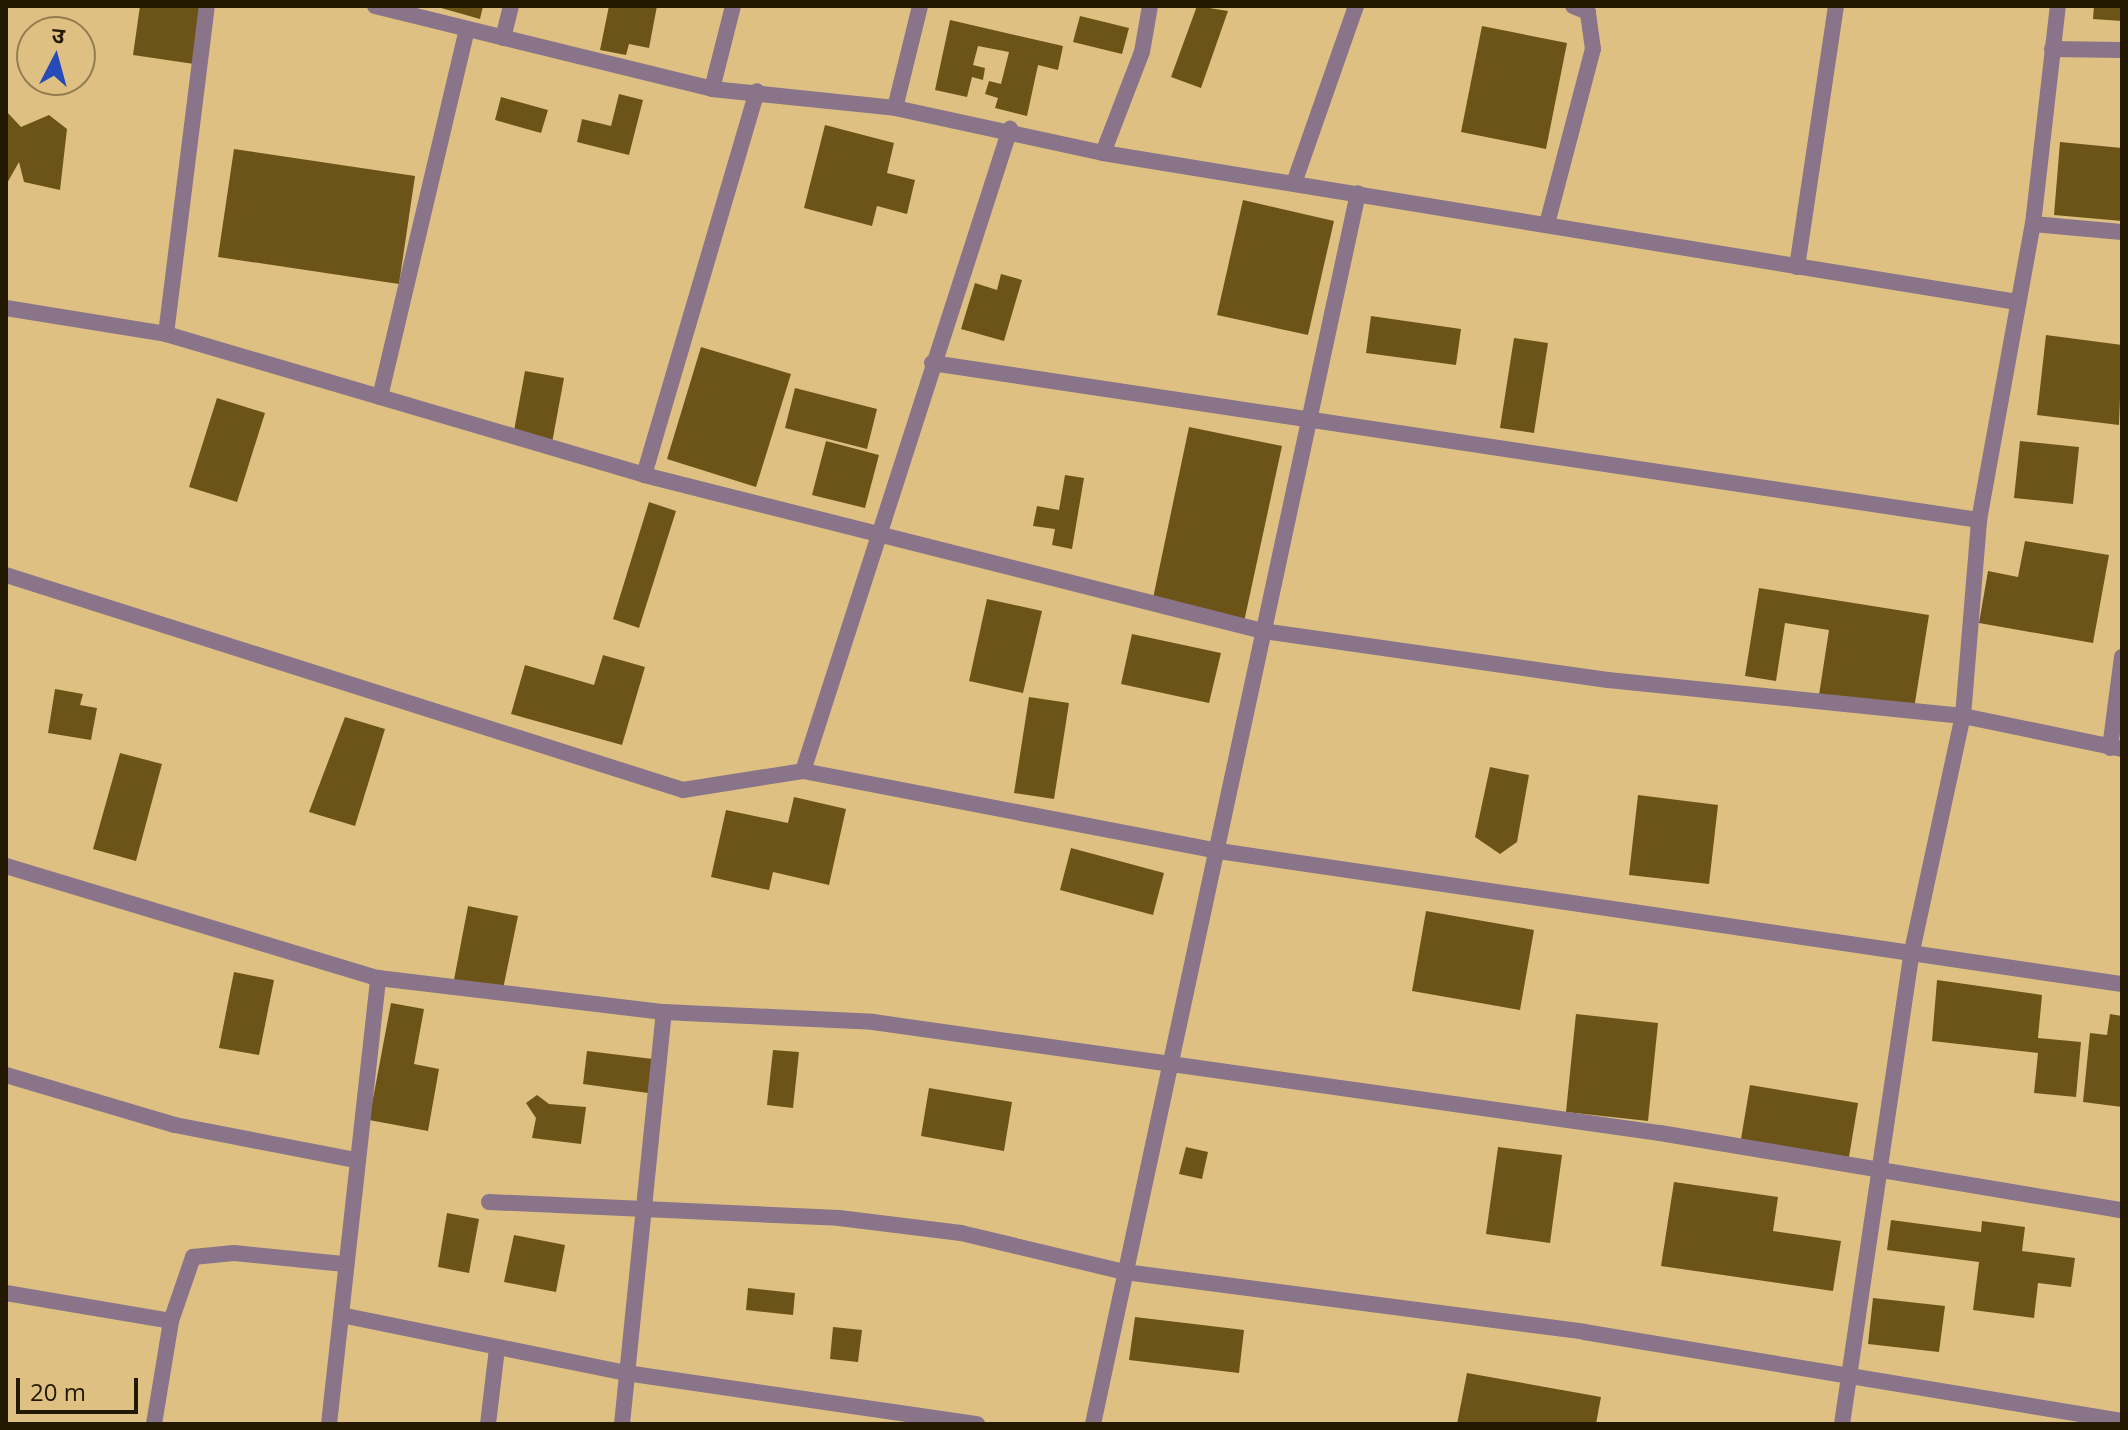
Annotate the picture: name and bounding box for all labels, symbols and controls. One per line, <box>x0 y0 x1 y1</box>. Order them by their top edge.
north arrow <box>16 16 96 96</box>
text: उ <box>50 19 66 50</box>
scale bar <box>20 1362 142 1412</box>
text: 20 m <box>30 1375 86 1408</box>

